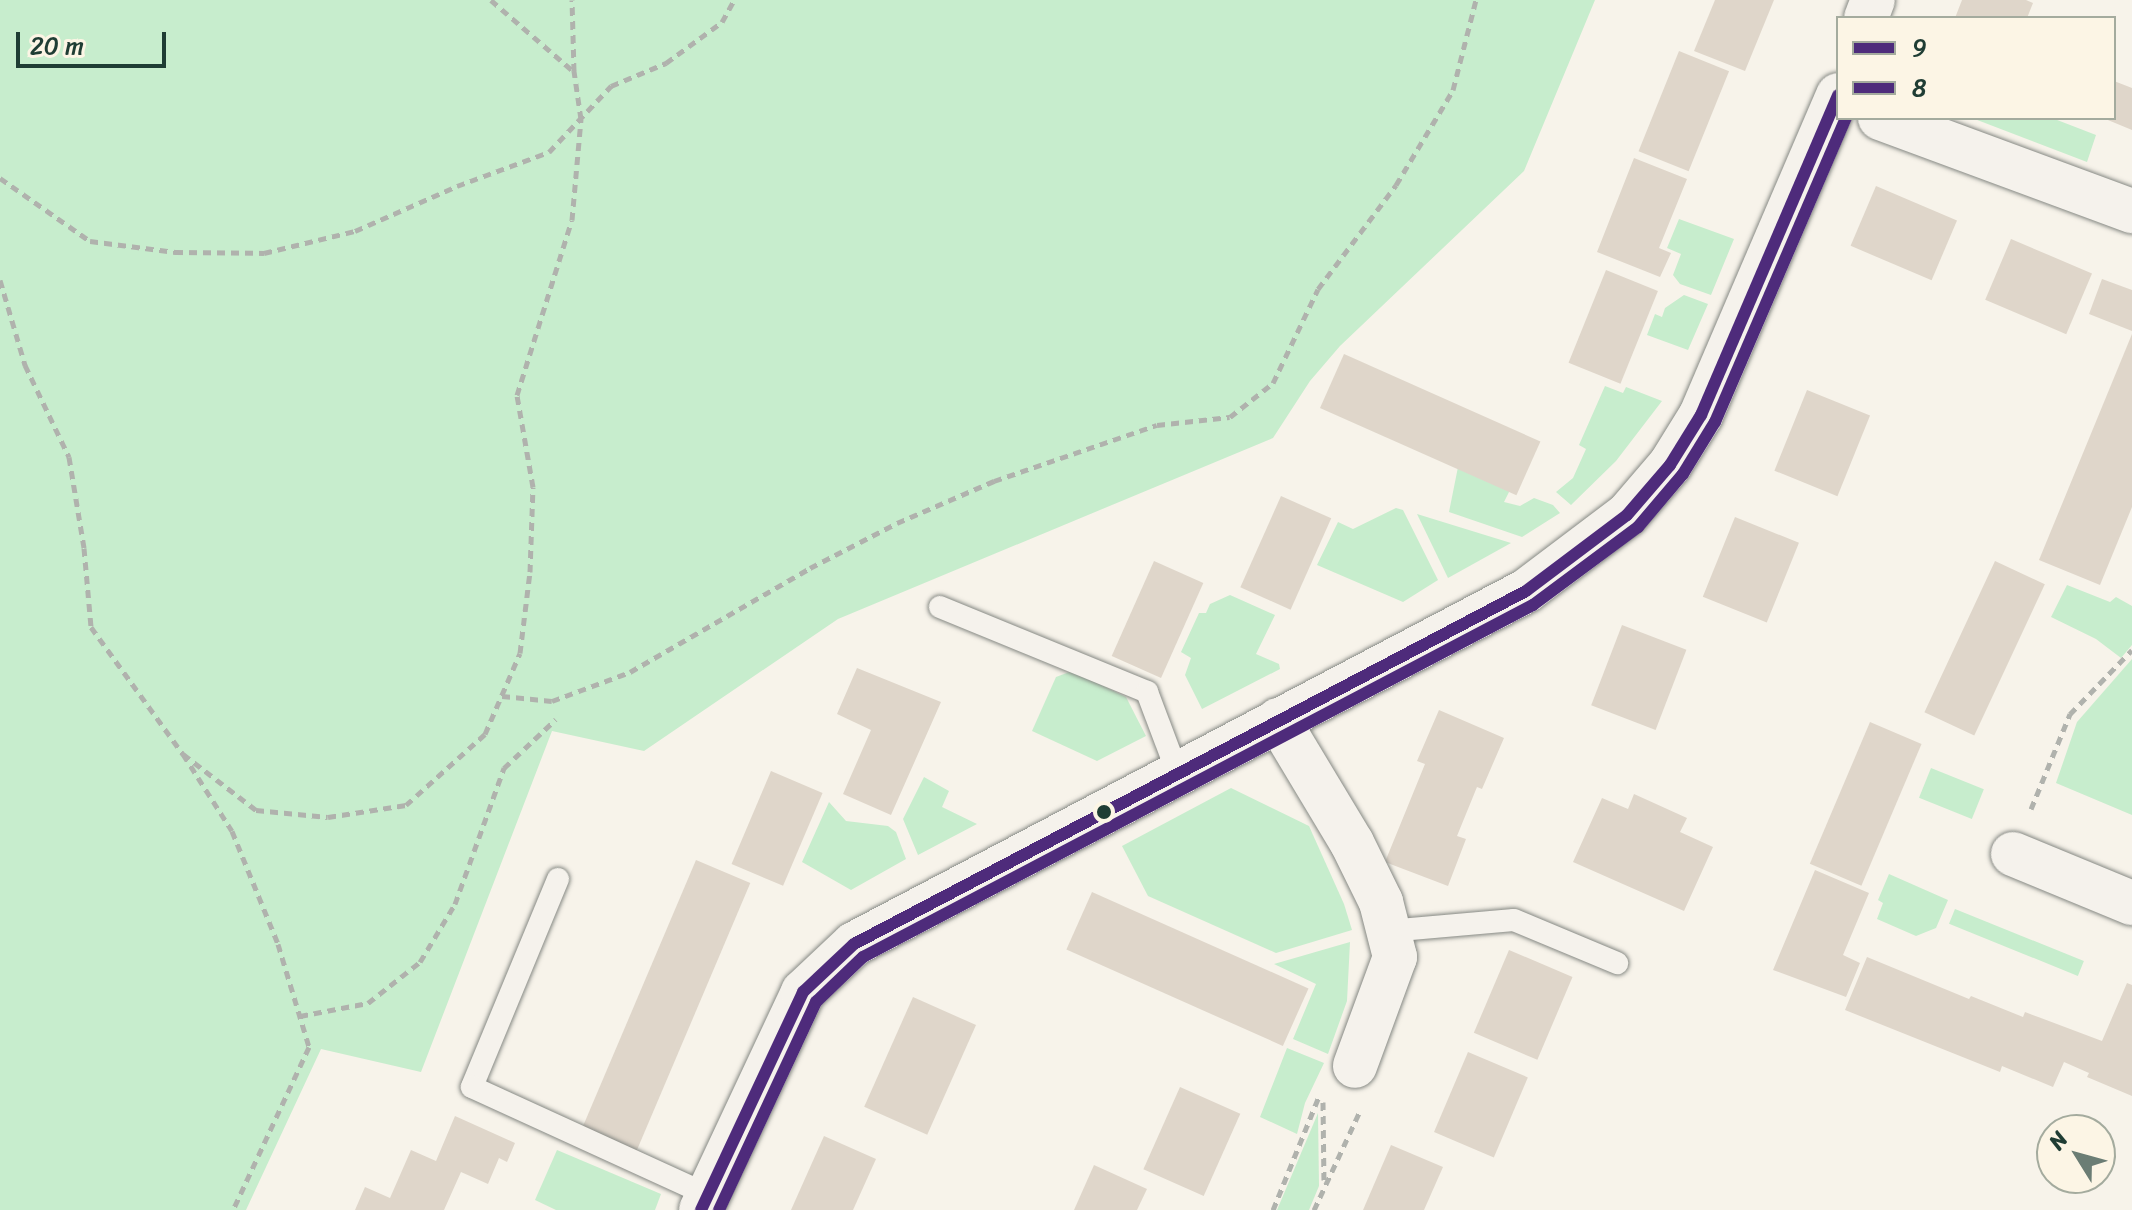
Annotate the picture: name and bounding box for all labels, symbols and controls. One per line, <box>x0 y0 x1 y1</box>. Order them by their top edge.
scale bar <box>20 16 170 66</box>
legend <box>1836 16 2116 120</box>
text: 20 m <box>30 25 84 67</box>
text: 9 <box>1912 27 1927 69</box>
text: 8 <box>1912 67 1926 109</box>
unlabelled marker <box>1096 804 1112 820</box>
north arrow <box>2036 1114 2116 1194</box>
text: N <box>2038 1123 2078 1158</box>

